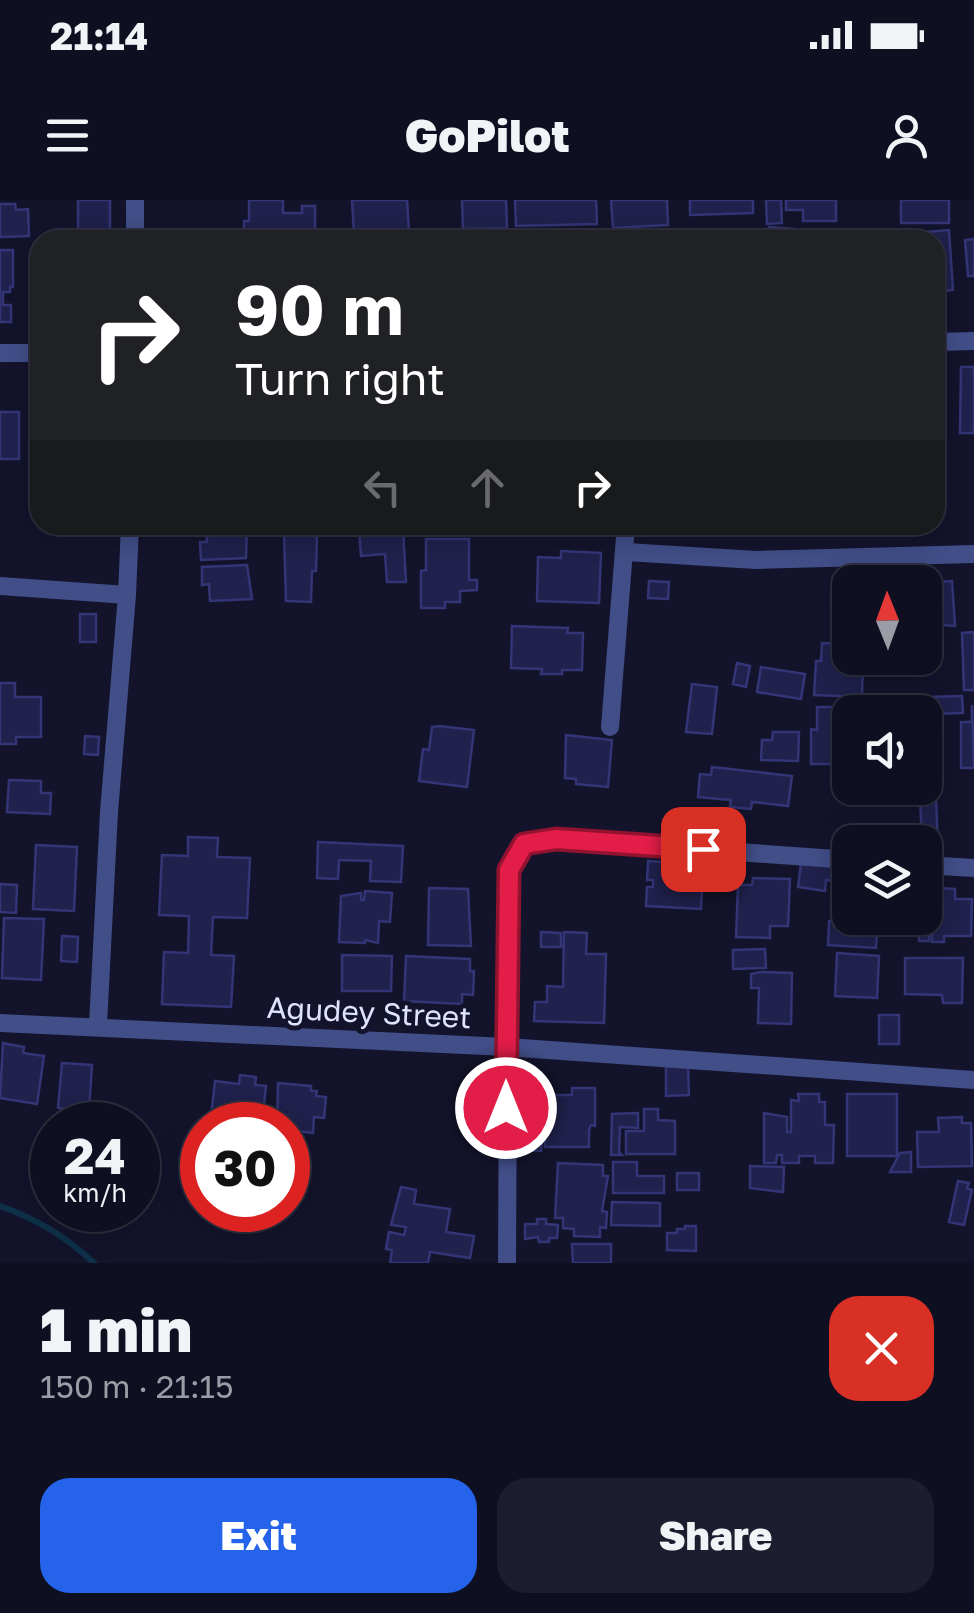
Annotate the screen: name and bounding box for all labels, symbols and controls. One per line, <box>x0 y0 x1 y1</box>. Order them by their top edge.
text: 21:14 <box>50 13 148 58</box>
icon: menu <box>40 108 95 163</box>
text: GoPilot <box>404 108 570 162</box>
icon: person <box>879 108 934 163</box>
text: 90 m <box>235 266 404 350</box>
icon: right <box>70 270 200 400</box>
text: Turn right <box>235 351 445 405</box>
icon: left <box>355 460 410 515</box>
icon: ahead <box>460 460 515 515</box>
icon: right <box>565 460 620 515</box>
north arrow <box>832 565 942 675</box>
map controls <box>832 565 942 935</box>
button: sound <box>832 695 942 805</box>
pin <box>661 807 746 892</box>
icon: arrive <box>676 822 731 877</box>
button: layers <box>832 825 942 935</box>
street label: Agudey Street <box>266 989 472 1035</box>
position arrow <box>454 1056 558 1160</box>
speed limit sign: 30 <box>180 1102 310 1232</box>
text: 24 <box>64 1125 126 1185</box>
text: km/h <box>63 1177 127 1208</box>
text: 1 min <box>40 1293 192 1365</box>
button: close <box>829 1296 934 1401</box>
text: 150 m · 21:15 <box>40 1367 234 1405</box>
button: Exit <box>40 1478 477 1593</box>
button: Share <box>497 1478 934 1593</box>

